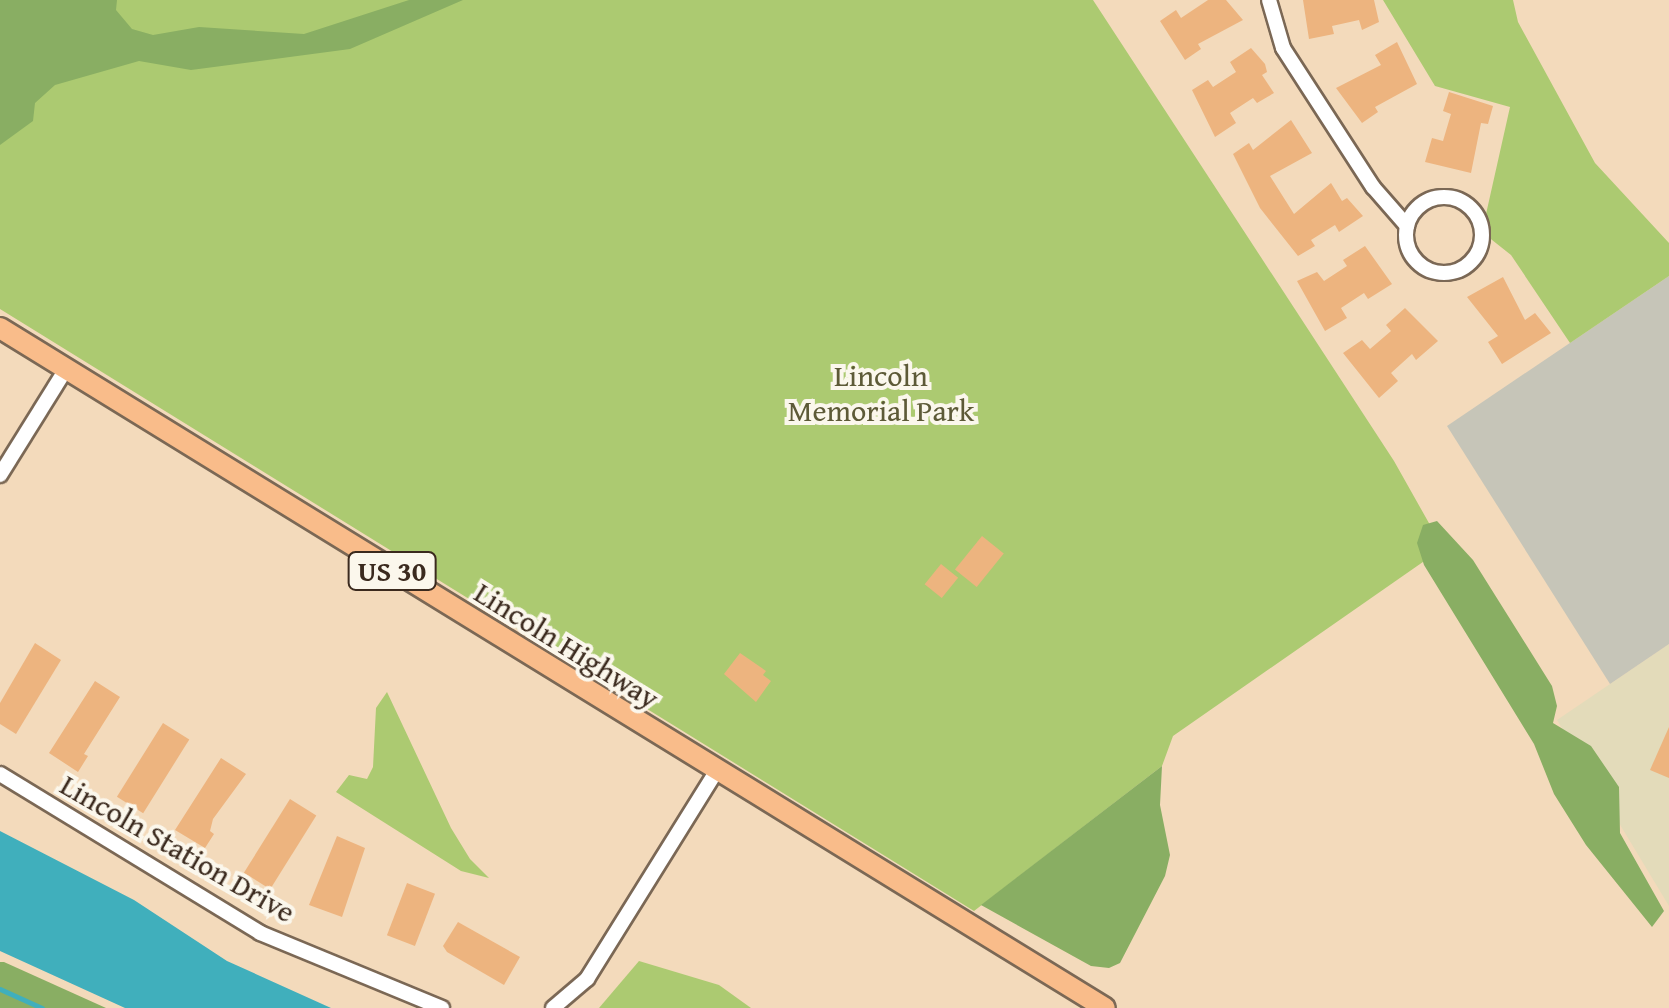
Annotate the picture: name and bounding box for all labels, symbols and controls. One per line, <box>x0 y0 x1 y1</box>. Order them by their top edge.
park label: Lincoln Memorial Park <box>788 357 974 428</box>
road number: US 30 <box>347 548 437 594</box>
street label: Lincoln Highway <box>468 574 666 716</box>
street label: Lincoln Station Drive <box>54 766 302 930</box>

